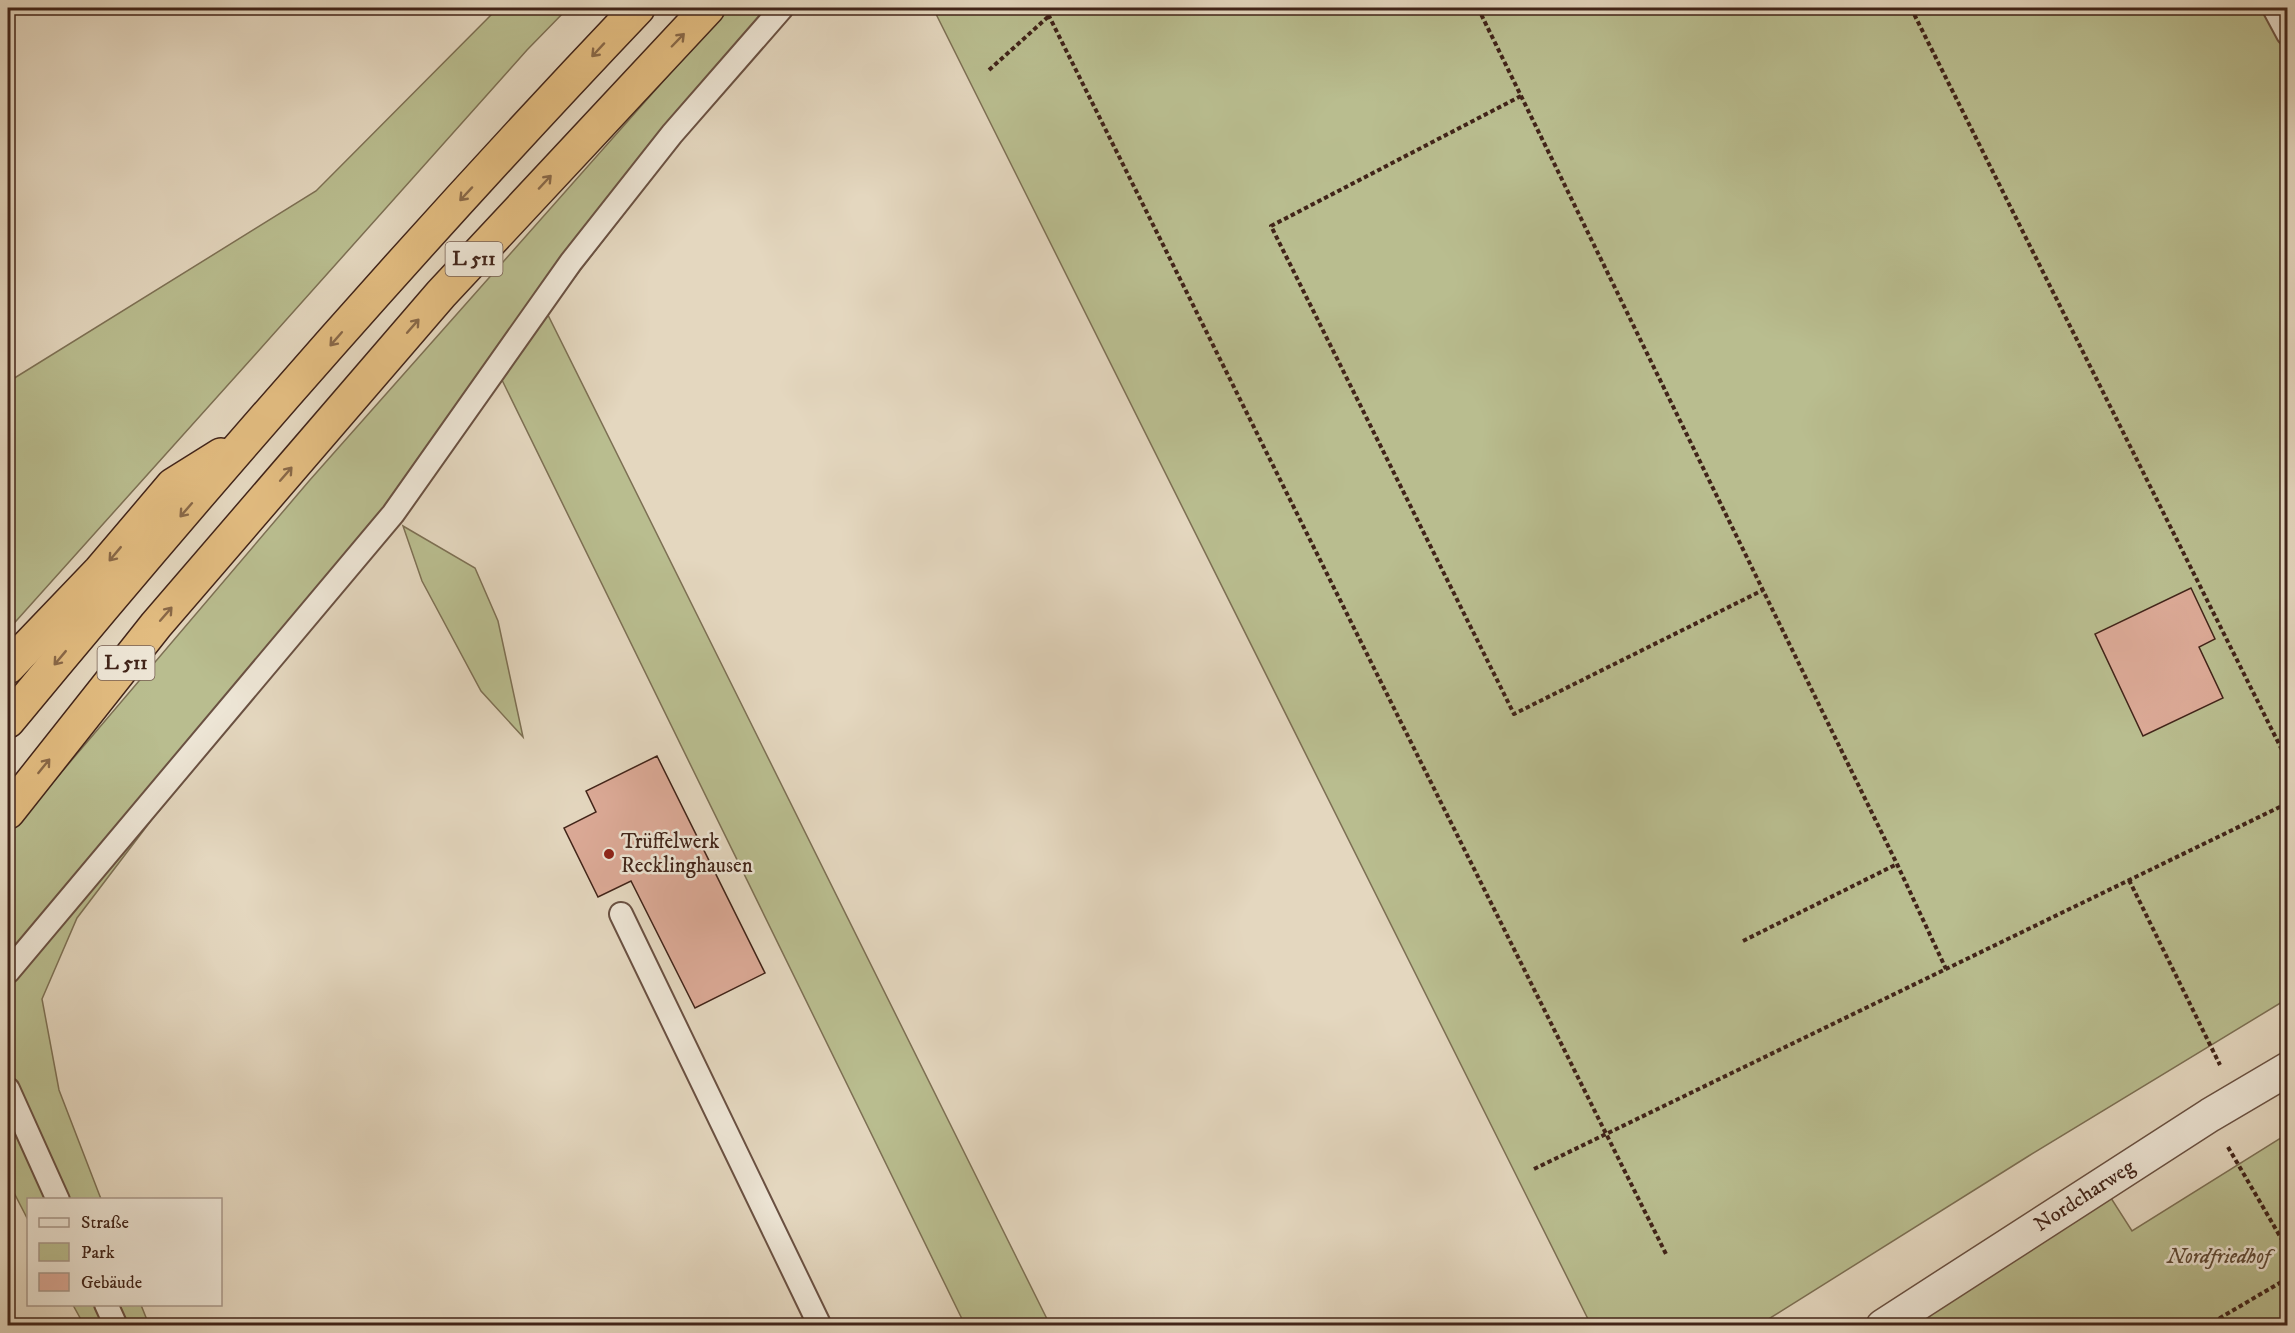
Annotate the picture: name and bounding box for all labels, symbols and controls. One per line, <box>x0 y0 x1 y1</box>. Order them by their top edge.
one-way arrow <box>671 32 685 47</box>
one-way arrow <box>591 42 605 57</box>
one-way arrow <box>538 175 552 190</box>
one-way arrow <box>459 186 473 201</box>
road number: L 511 <box>446 242 502 276</box>
one-way arrow <box>407 318 420 334</box>
one-way arrow <box>329 331 343 346</box>
one-way arrow <box>279 467 293 482</box>
one-way arrow <box>179 502 193 517</box>
one-way arrow <box>108 546 122 561</box>
one-way arrow <box>159 607 173 622</box>
road number: L 511 <box>98 646 154 680</box>
one-way arrow <box>53 650 66 666</box>
one-way arrow <box>37 758 50 774</box>
place label: Trüffelwerk Recklinghausen <box>621 829 753 879</box>
marker: Trüffelwerk Recklinghausen <box>602 847 616 861</box>
street label: Nordcharweg <box>2029 1153 2140 1238</box>
legend <box>27 1198 222 1306</box>
text: Straße <box>81 1212 129 1234</box>
text: Park <box>81 1242 115 1264</box>
park label: Nordfriedhof <box>2166 1244 2276 1270</box>
text: Gebäude <box>81 1272 142 1294</box>

